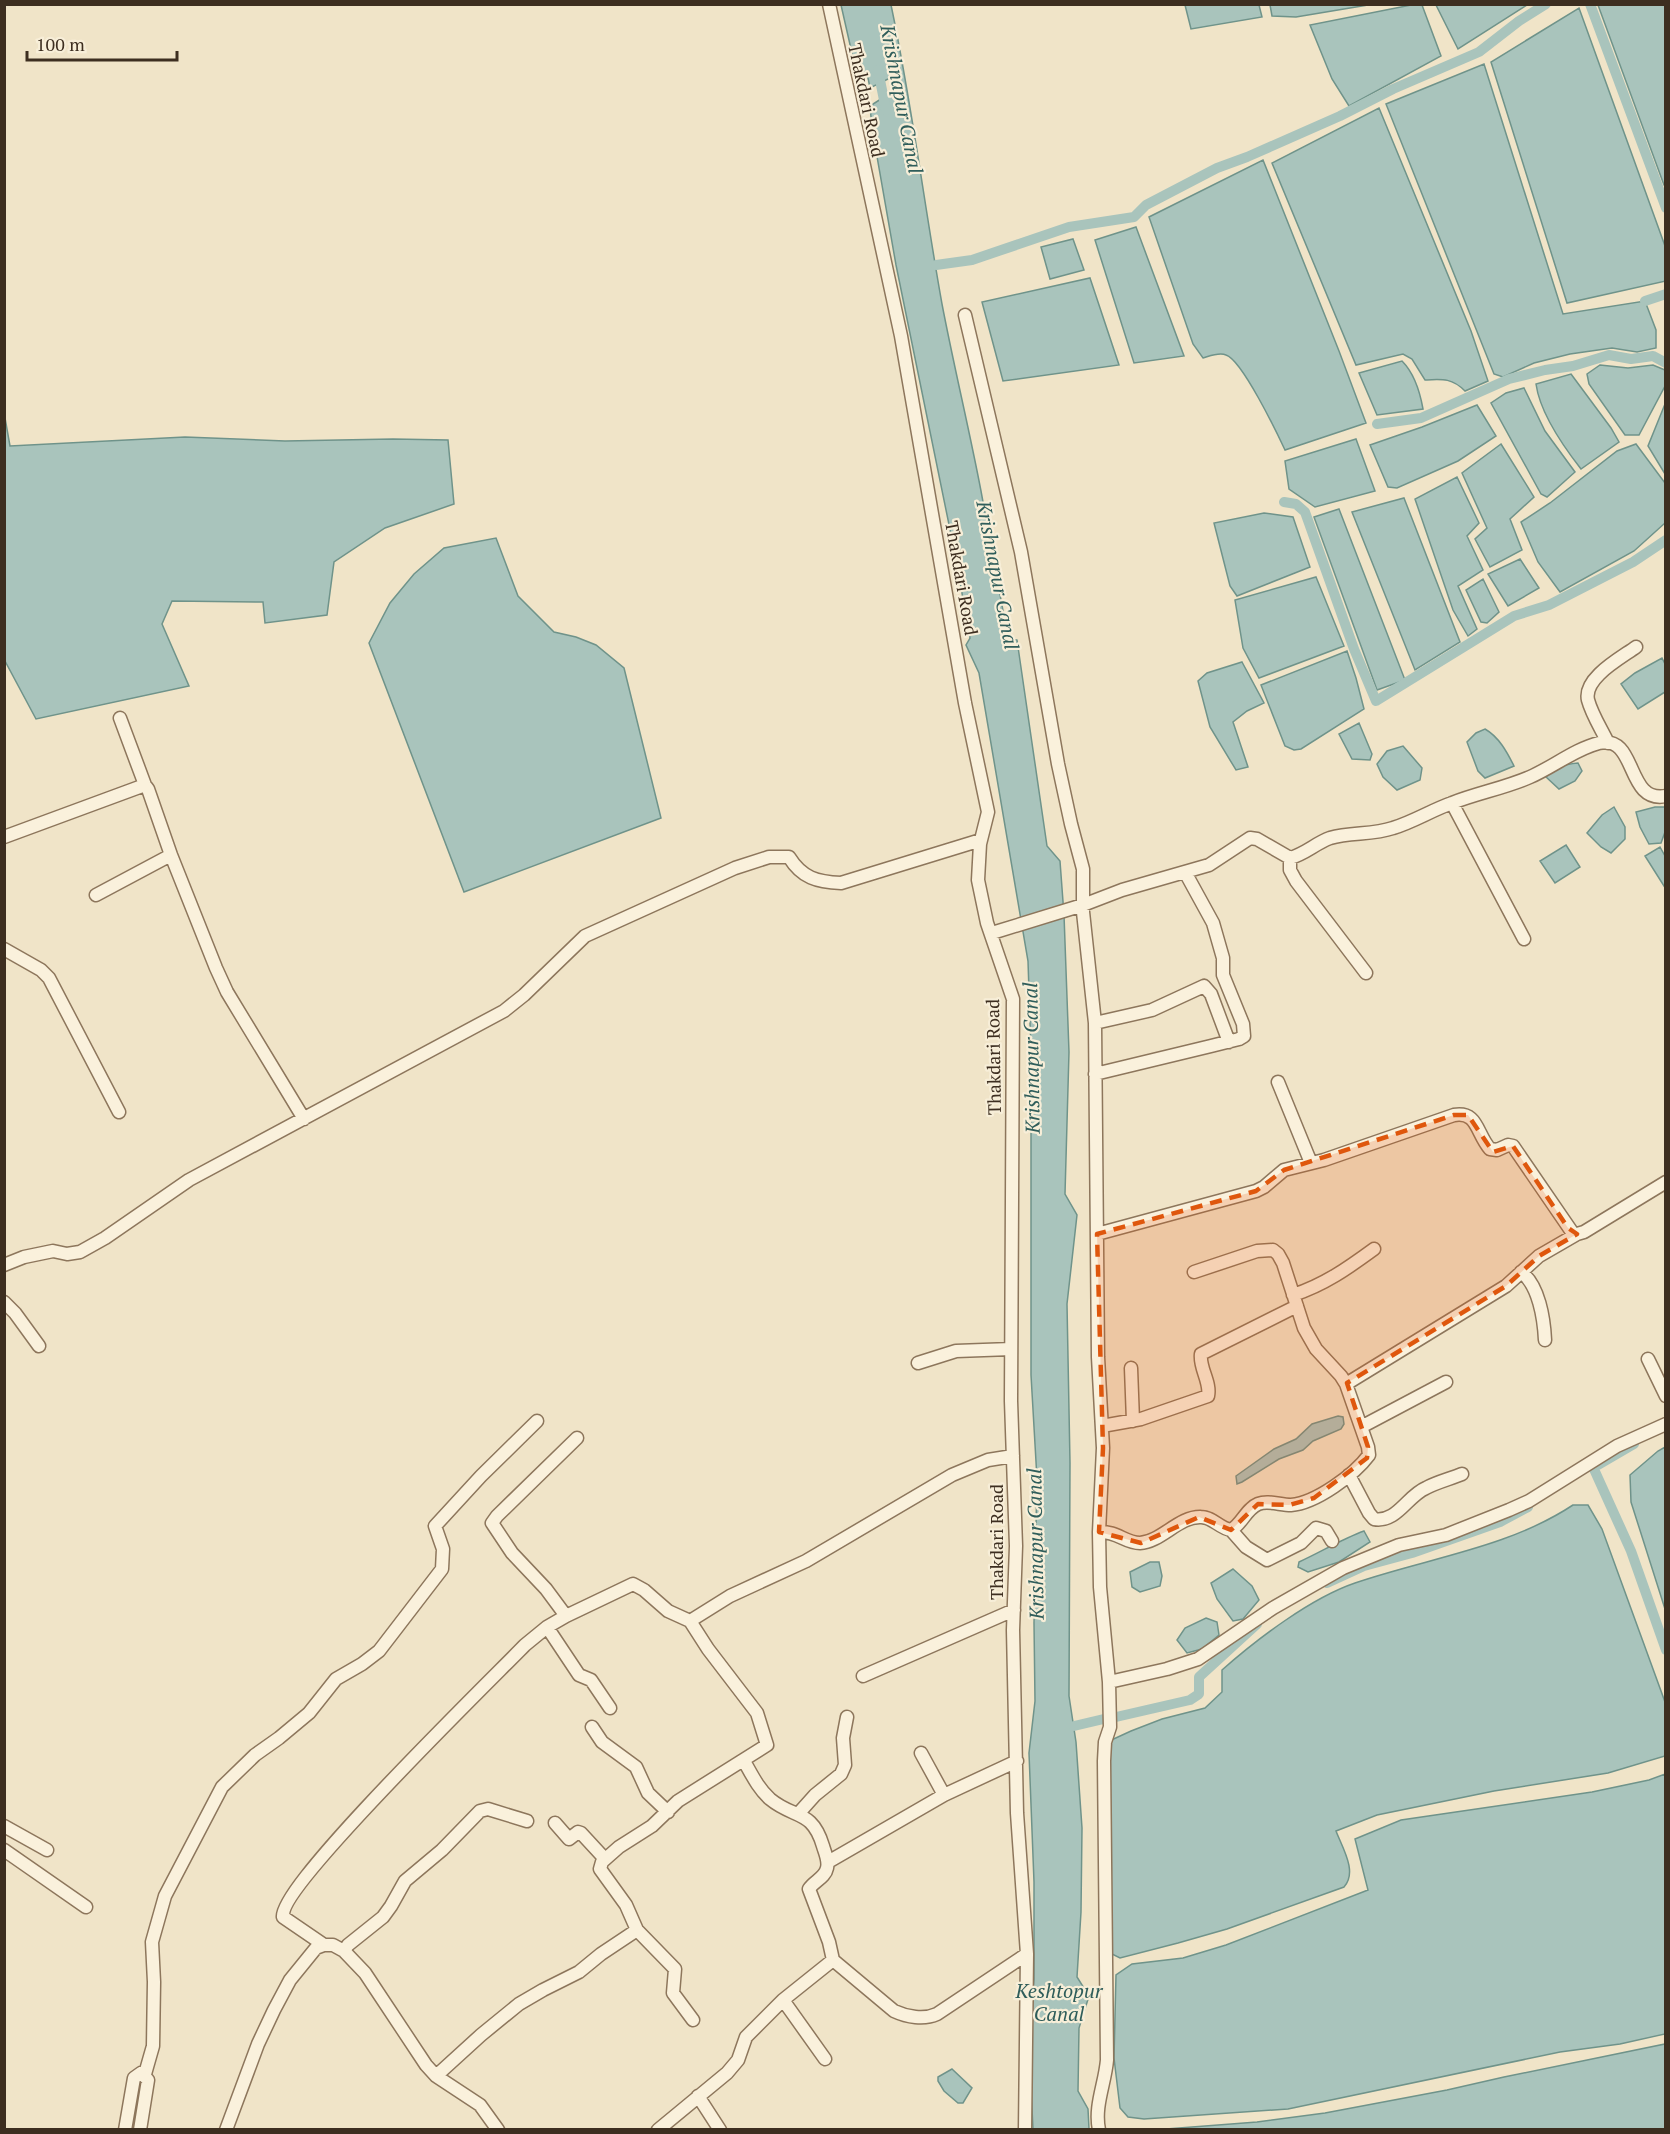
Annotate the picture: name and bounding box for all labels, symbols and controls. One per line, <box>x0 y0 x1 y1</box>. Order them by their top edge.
water label: Krishnapur Canal <box>874 21 930 176</box>
scale bar <box>27 24 177 62</box>
text: 100 m <box>36 32 85 56</box>
street label: Thakdari Road <box>843 41 891 159</box>
water label: Krishnapur Canal <box>970 497 1026 652</box>
street label: Thakdari Road <box>940 519 984 637</box>
water label: Krishnapur Canal <box>1016 982 1046 1135</box>
street label: Thakdari Road <box>980 999 1006 1115</box>
water label: Krishnapur Canal <box>1020 1468 1050 1621</box>
street label: Thakdari Road <box>984 1484 1008 1600</box>
water label: Keshtopur Canal <box>1015 1977 1104 2027</box>

